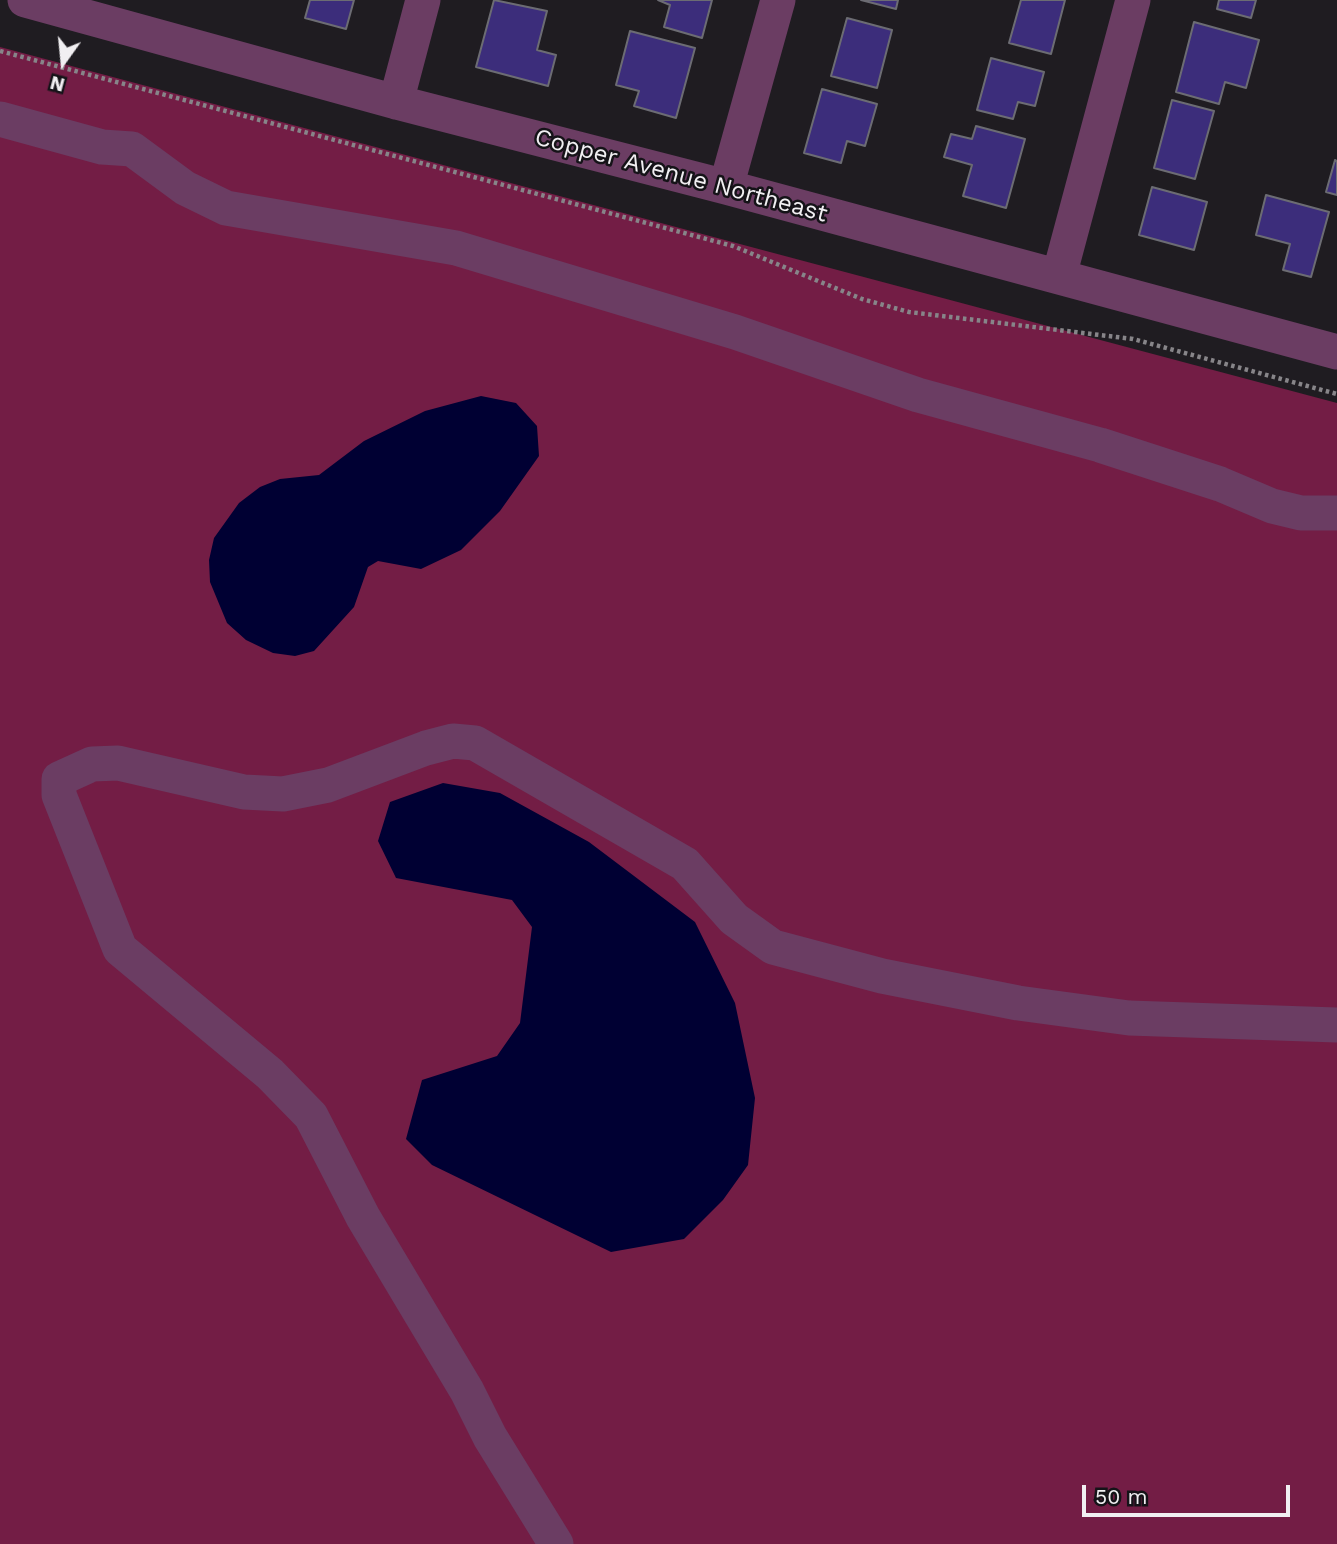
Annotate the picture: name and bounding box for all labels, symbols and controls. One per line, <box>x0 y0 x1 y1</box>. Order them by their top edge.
north arrow <box>28 28 98 98</box>
text: N <box>48 71 67 97</box>
street label: Copper Avenue Northeast <box>532 123 830 229</box>
scale bar <box>1085 1470 1293 1514</box>
text: 50 m <box>1095 1484 1147 1509</box>

